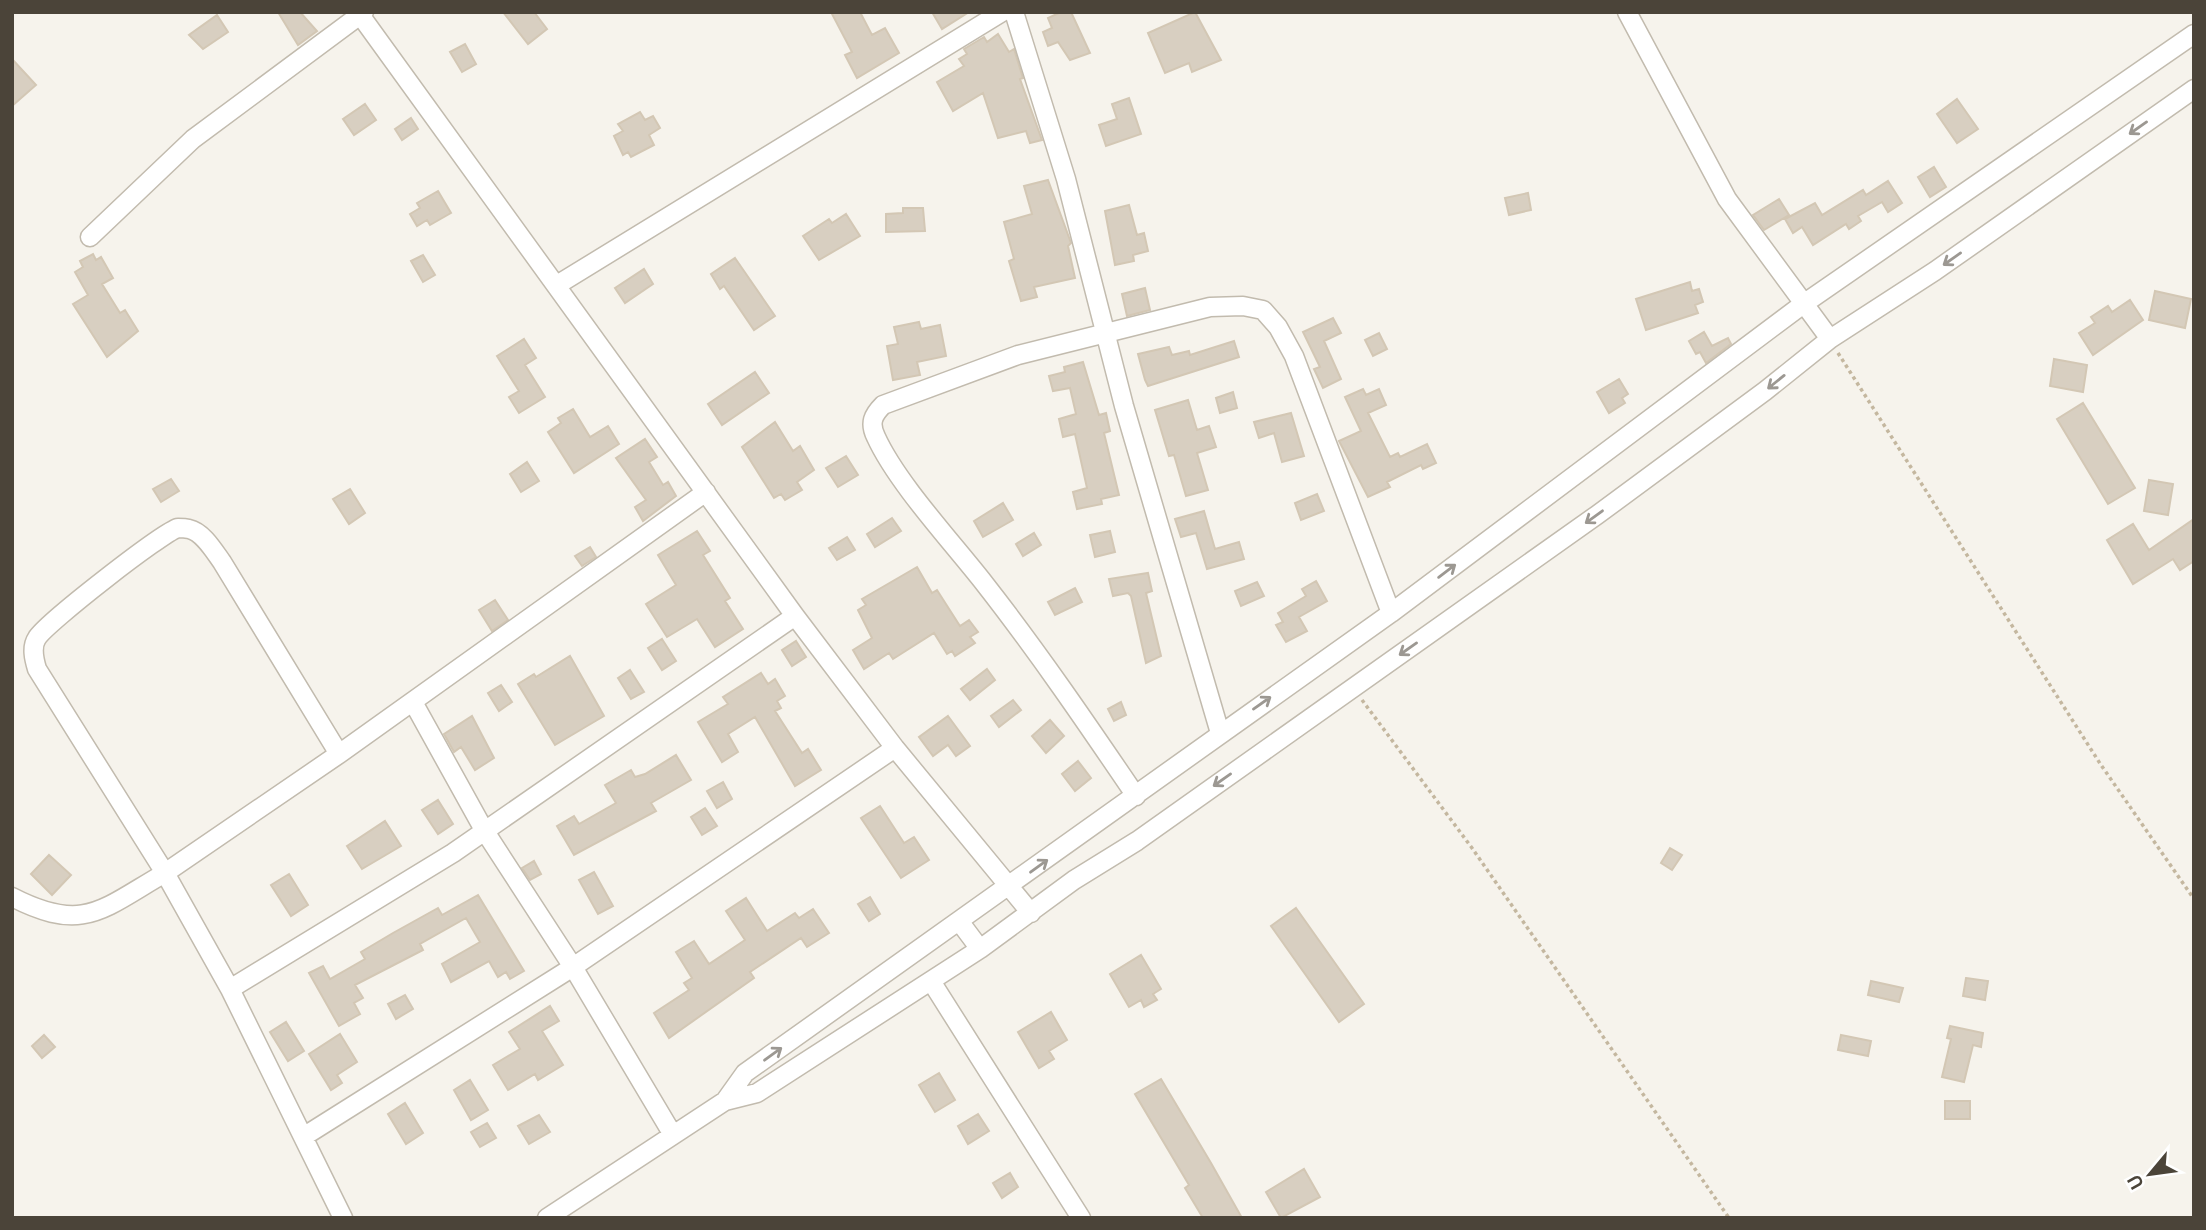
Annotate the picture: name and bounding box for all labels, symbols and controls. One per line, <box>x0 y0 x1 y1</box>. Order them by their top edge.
one-way arrow <box>2128 121 2148 135</box>
one-way arrow <box>1943 252 1962 266</box>
one-way arrow <box>1768 374 1786 390</box>
one-way arrow <box>1585 510 1604 525</box>
one-way arrow <box>1437 564 1456 578</box>
one-way arrow <box>1399 642 1418 656</box>
one-way arrow <box>1252 696 1271 711</box>
one-way arrow <box>1213 773 1232 787</box>
one-way arrow <box>1029 859 1048 874</box>
one-way arrow <box>763 1047 782 1062</box>
north arrow <box>2115 1139 2185 1209</box>
text: U <box>2122 1170 2150 1194</box>

